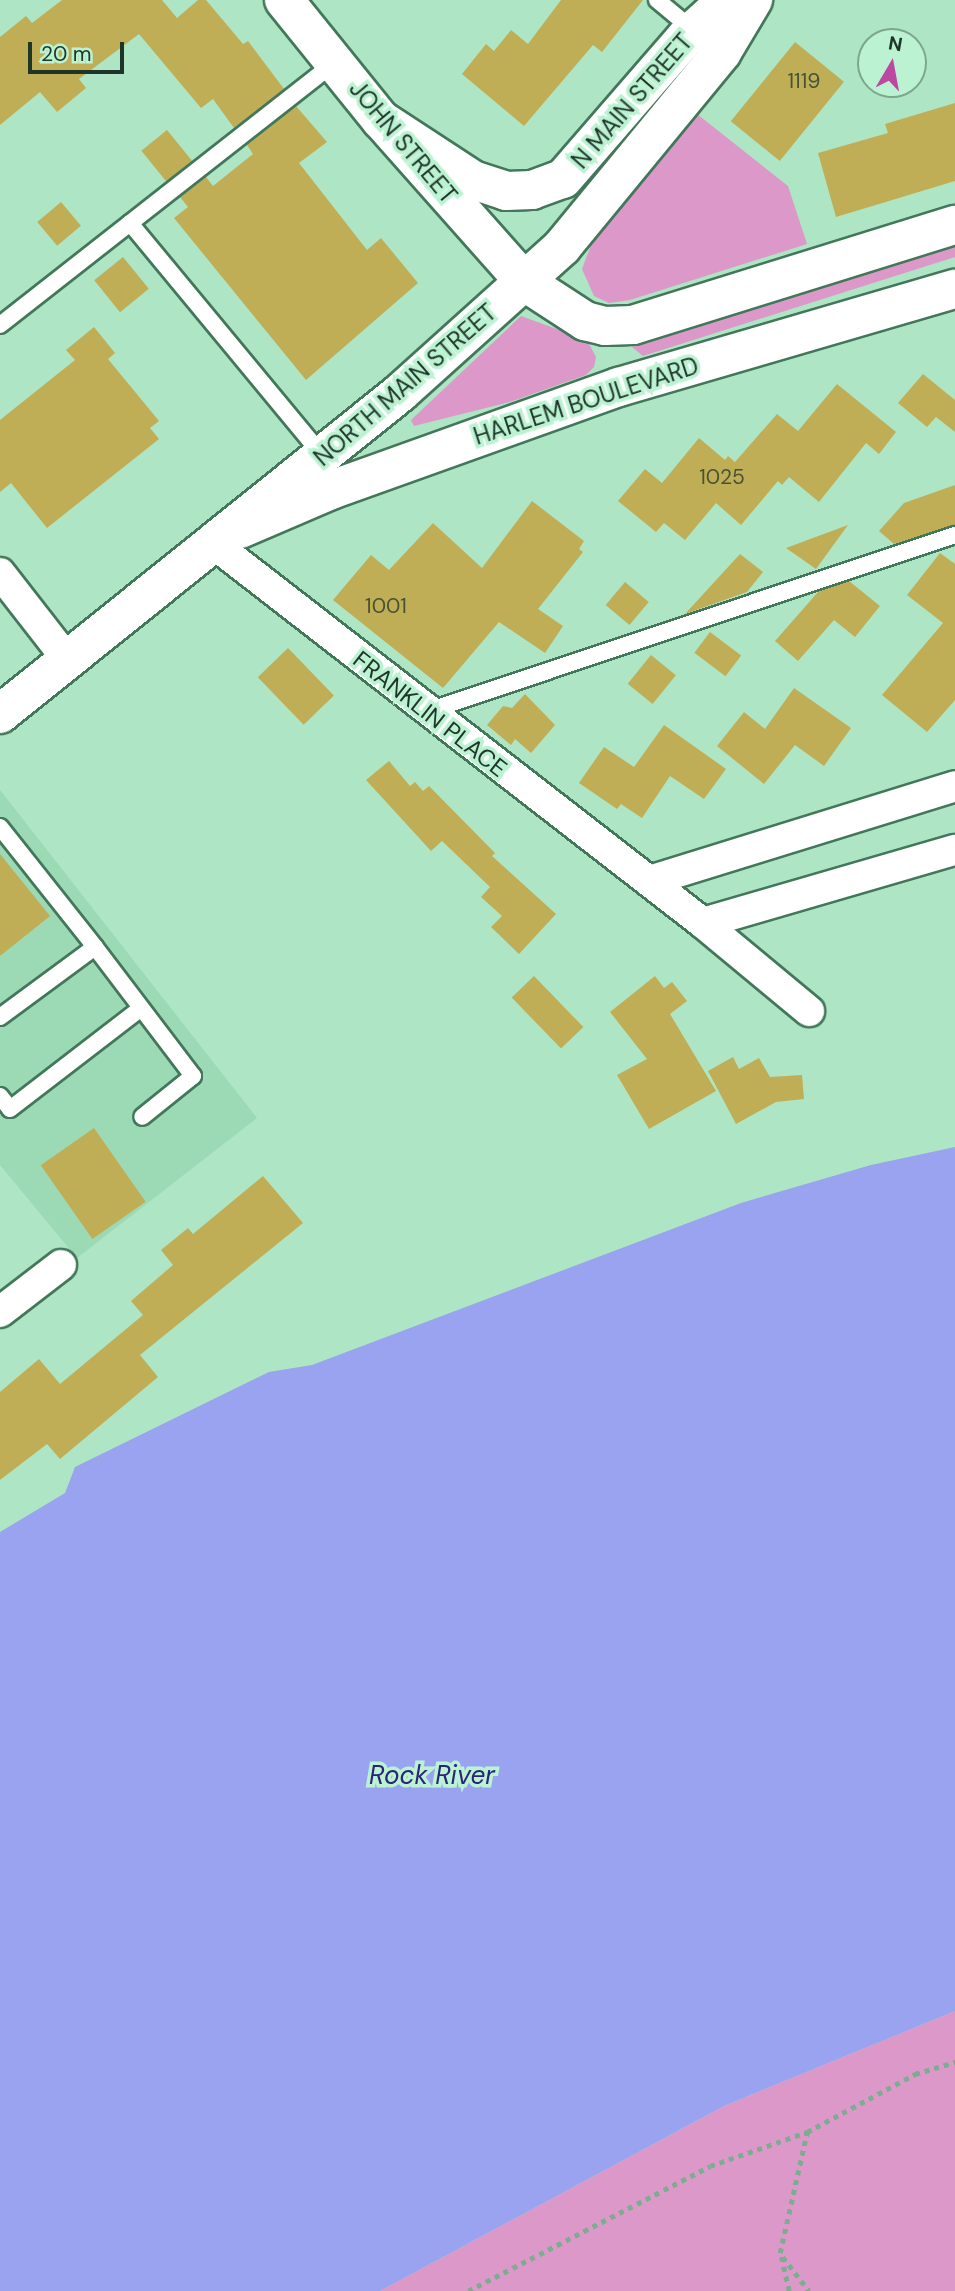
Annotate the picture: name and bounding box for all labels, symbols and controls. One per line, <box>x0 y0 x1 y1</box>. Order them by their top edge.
scale bar <box>32 28 128 72</box>
street label: N MAIN STREET <box>566 28 698 174</box>
north arrow <box>857 28 927 98</box>
text: N <box>886 30 904 57</box>
text: 20 m <box>41 40 92 68</box>
house number: 1119 <box>788 68 820 94</box>
street label: JOHN STREET <box>343 75 463 209</box>
street label: NORTH MAIN STREET <box>308 298 502 472</box>
street label: HARLEM BOULEVARD <box>470 351 702 451</box>
house number: 1025 <box>699 464 745 490</box>
house number: 1001 <box>365 593 407 619</box>
street label: FRANKLIN PLACE <box>347 645 513 783</box>
water label: Rock River <box>369 1760 495 1792</box>

